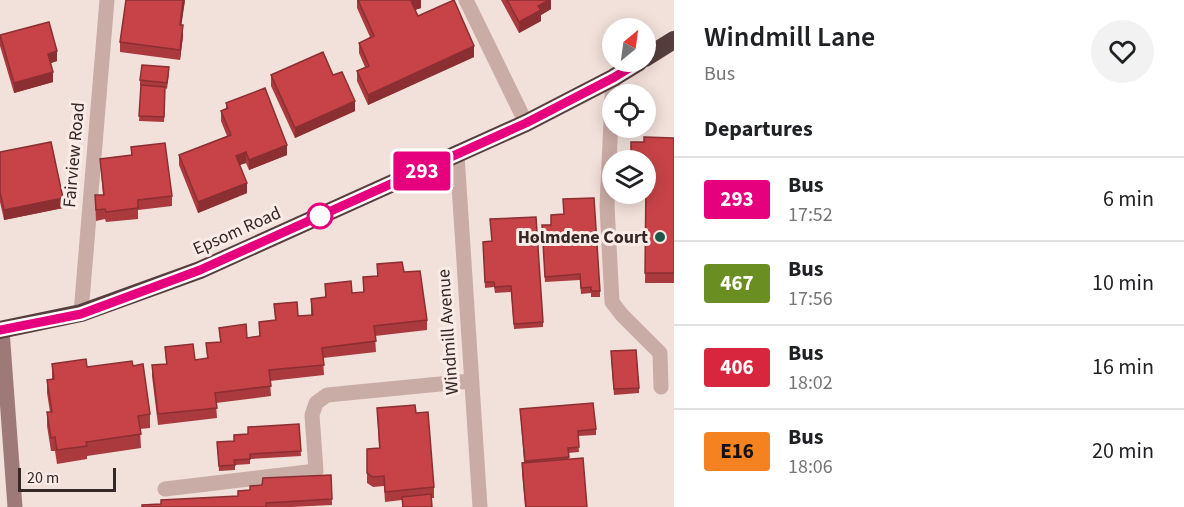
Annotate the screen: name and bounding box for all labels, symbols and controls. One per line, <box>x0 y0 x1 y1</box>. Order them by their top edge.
text: Windmill Lane <box>704 17 875 57</box>
north arrow <box>602 18 656 72</box>
map controls <box>602 18 656 204</box>
button: heart <box>1091 20 1154 83</box>
text: Bus <box>704 60 735 88</box>
button: locate <box>602 84 656 138</box>
street label: Fairview Road <box>57 101 91 209</box>
text: Departures <box>704 113 813 145</box>
button: layers <box>602 150 656 204</box>
line badge: 293 <box>388 152 456 190</box>
text: 293 <box>405 156 439 186</box>
text: Bus <box>788 169 824 201</box>
text: 6 min <box>1103 183 1154 215</box>
text: 293 <box>720 184 754 214</box>
street label: Epsom Road <box>189 200 285 262</box>
text: 17:52 <box>788 201 833 229</box>
unlabelled marker <box>307 203 333 229</box>
place label: Holmdene Court <box>518 225 648 250</box>
marker: Holmdene Court <box>653 230 667 244</box>
text: Bus <box>788 253 824 285</box>
text: 10 min <box>1092 267 1154 299</box>
street label: Windmill Avenue <box>431 268 465 396</box>
text: 467 <box>720 268 754 298</box>
text: 17:56 <box>788 285 833 313</box>
text: Bus <box>788 337 824 369</box>
text: 16 min <box>1092 351 1154 383</box>
text: 406 <box>720 352 754 382</box>
text: 18:02 <box>788 369 833 397</box>
text: Bus <box>788 421 824 453</box>
text: 20 min <box>1092 435 1154 467</box>
text: E16 <box>720 436 754 466</box>
text: 18:06 <box>788 453 833 481</box>
scale bar <box>18 465 116 492</box>
text: 20 m <box>27 467 59 489</box>

